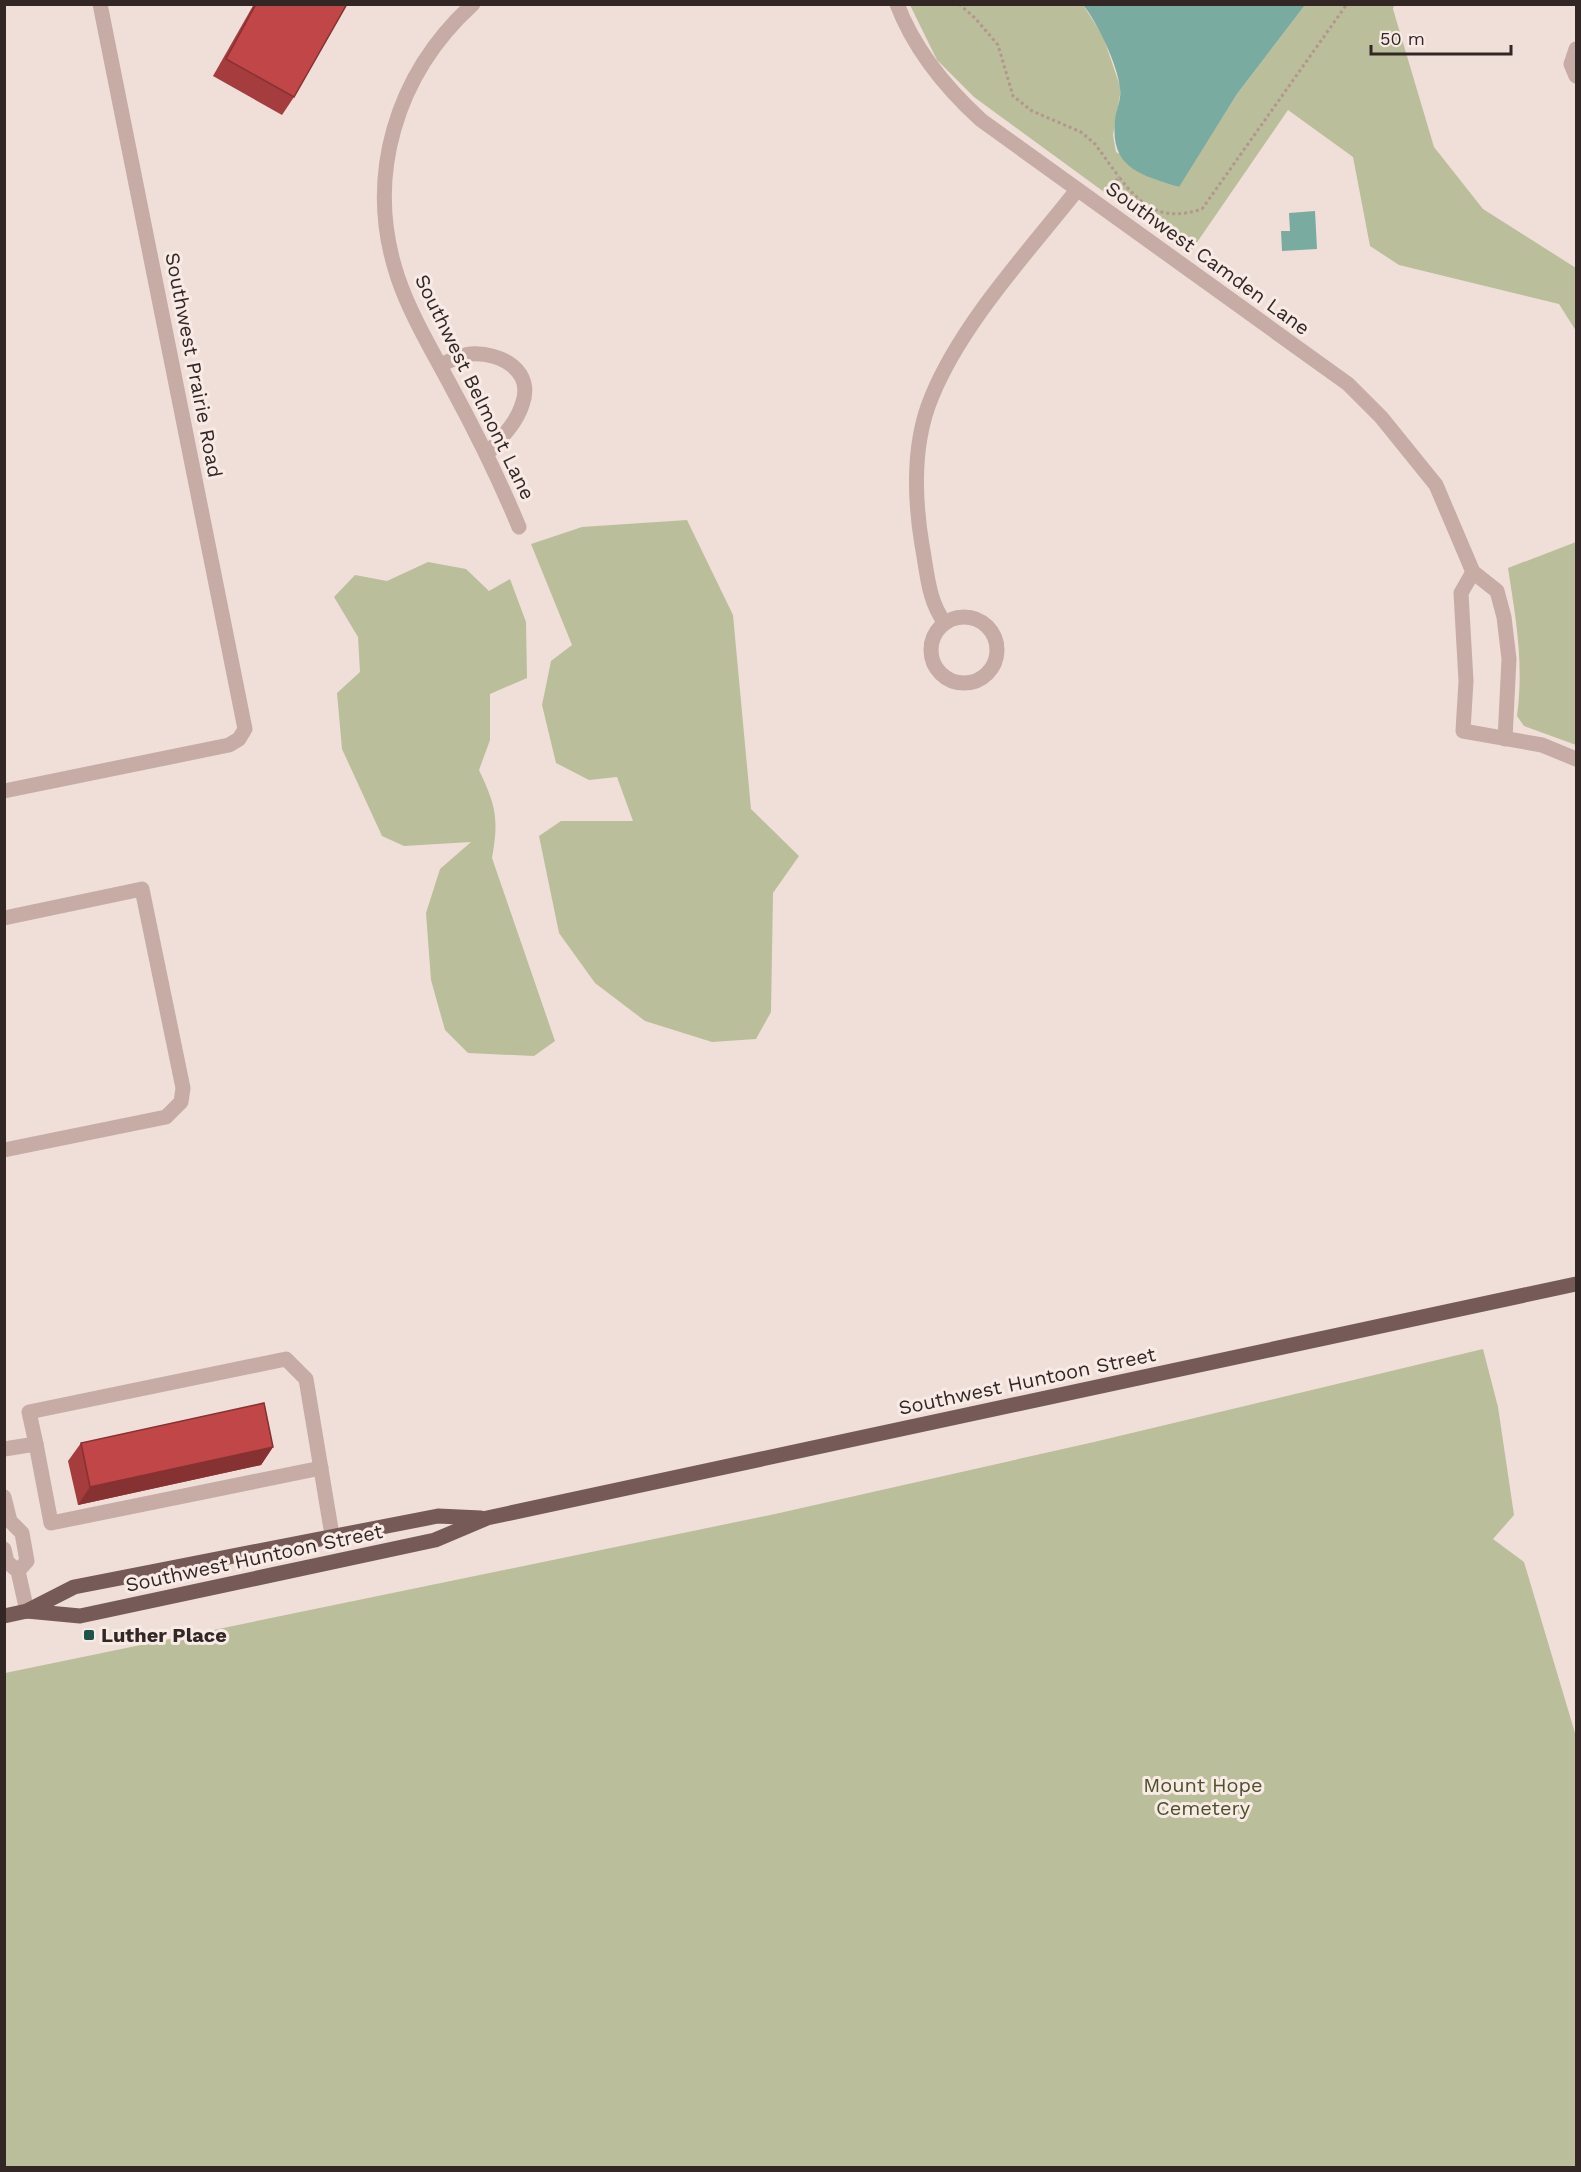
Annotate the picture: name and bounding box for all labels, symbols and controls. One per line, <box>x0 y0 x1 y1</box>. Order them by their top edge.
scale bar <box>1371 18 1510 56</box>
text: 50 m <box>1380 28 1425 49</box>
street label: Southwest Camden Lane <box>1101 176 1315 340</box>
street label: Southwest Prairie Road <box>160 250 228 480</box>
street label: Southwest Belmont Lane <box>410 270 540 504</box>
street label: Southwest Huntoon Street <box>896 1342 1158 1420</box>
street label: Southwest Huntoon Street <box>123 1519 385 1597</box>
place label: Luther Place <box>101 1623 227 1647</box>
marker: Luther Place <box>82 1628 96 1642</box>
park label: Mount Hope Cemetery <box>1143 1773 1263 1820</box>

